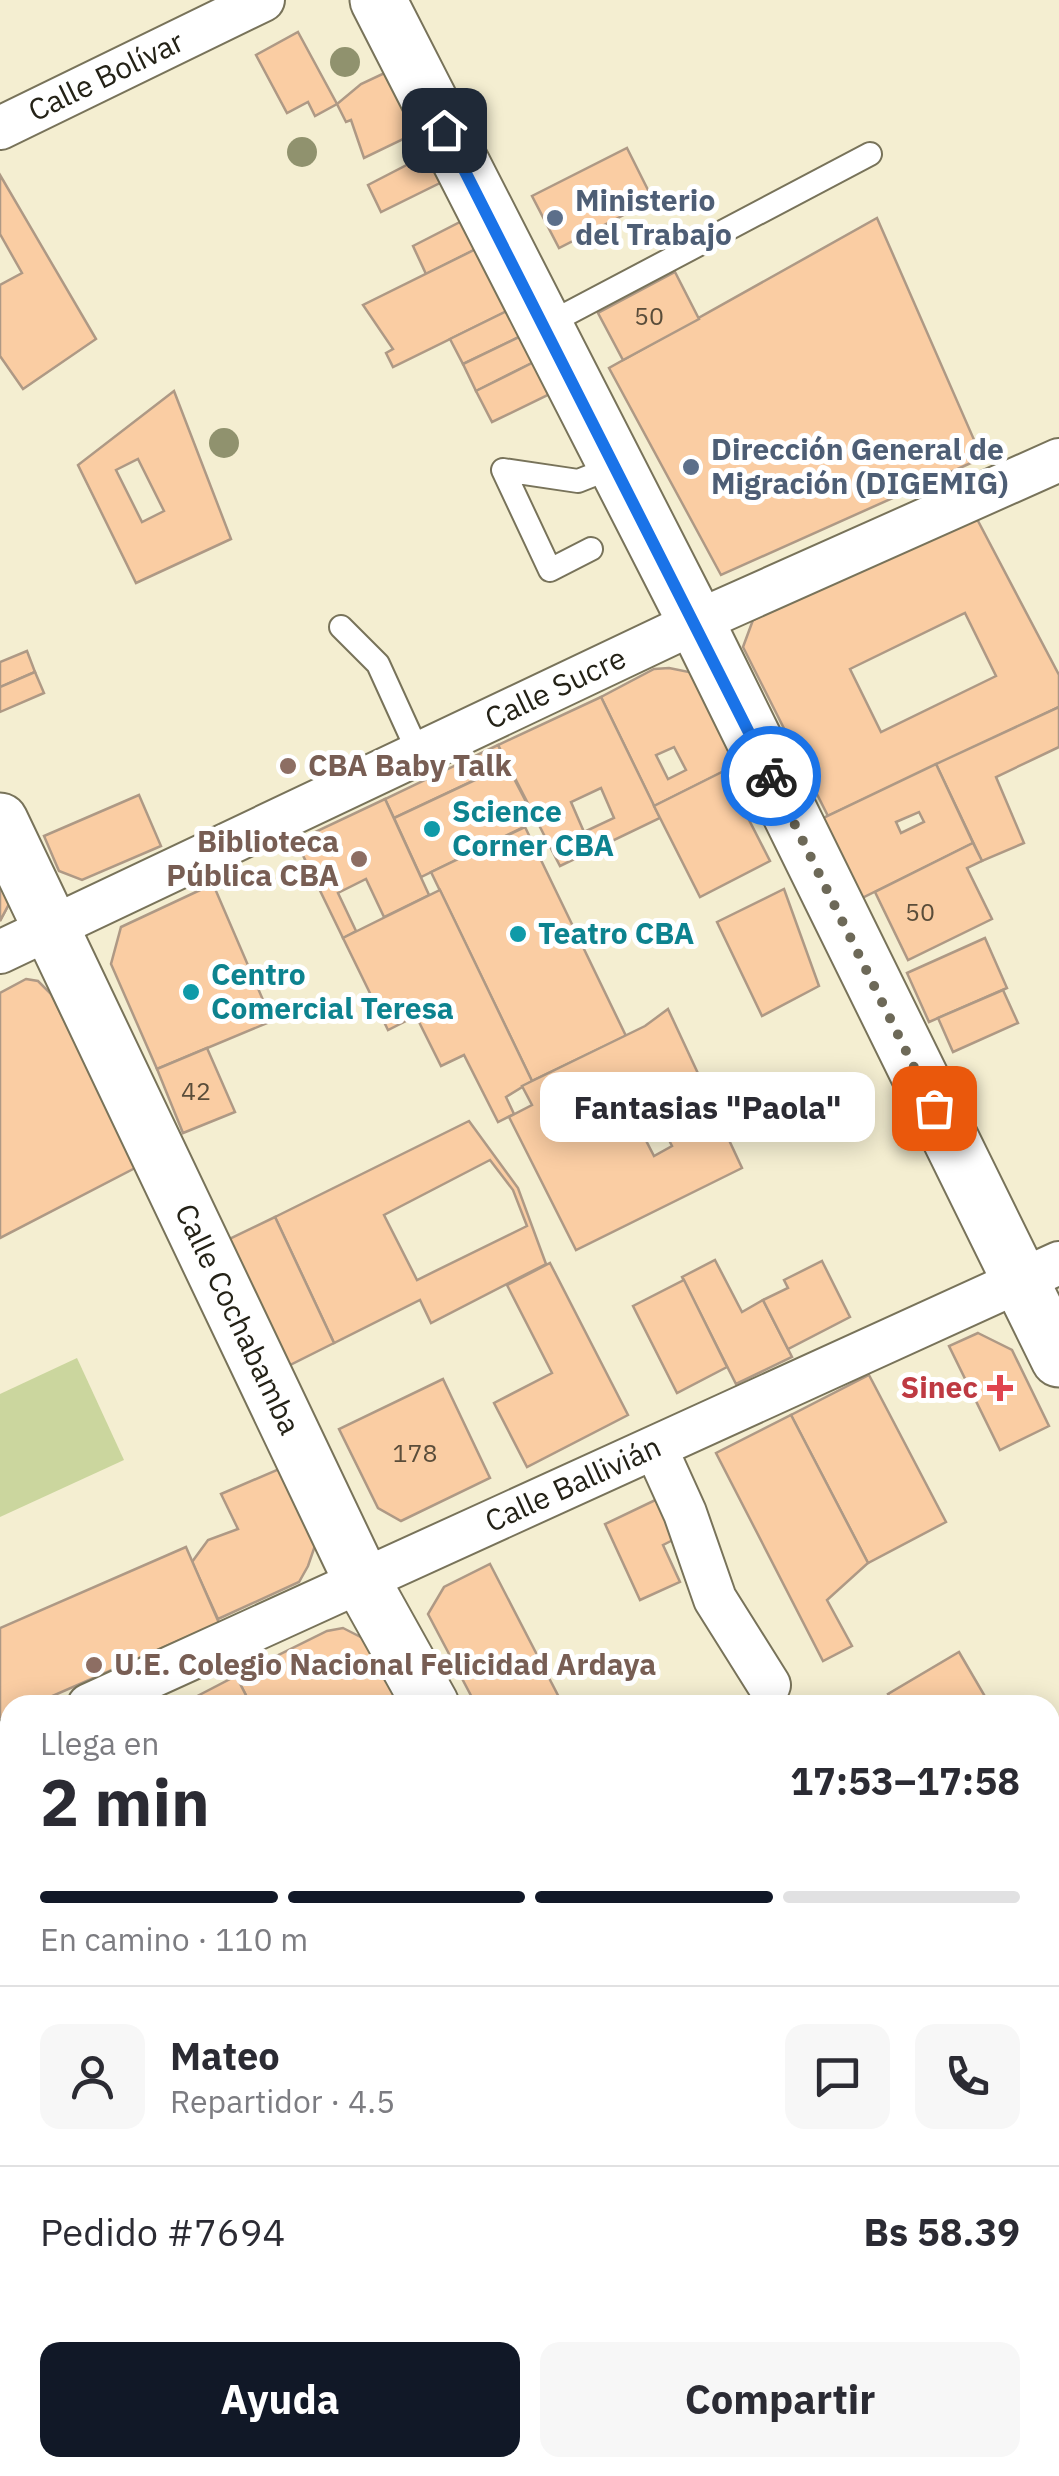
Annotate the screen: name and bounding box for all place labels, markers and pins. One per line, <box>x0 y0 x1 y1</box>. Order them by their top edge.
pin <box>402 88 487 173</box>
place label: Ministerio del Trabajo <box>575 180 732 253</box>
marker: Ministerio del Trabajo <box>544 207 566 229</box>
place label: Dirección General de Migración (DIGEMIG) <box>711 429 1008 502</box>
marker: Dirección General de Migración (DIGEMIG) <box>680 456 702 478</box>
place label: CBA Baby Talk <box>308 745 512 784</box>
marker: CBA Baby Talk <box>277 755 299 777</box>
place label: Science Corner CBA <box>452 791 614 864</box>
marker: Science Corner CBA <box>421 818 443 840</box>
place label: Biblioteca Pública CBA <box>166 821 339 894</box>
marker: Biblioteca Pública CBA <box>348 848 370 870</box>
place label: Teatro CBA <box>538 913 694 952</box>
marker: Teatro CBA <box>507 923 529 945</box>
place label: Centro Comercial Teresa <box>211 954 454 1027</box>
marker: Centro Comercial Teresa <box>180 981 202 1003</box>
pin <box>892 1066 977 1151</box>
callout: Fantasias "Paola" <box>539 1073 874 1143</box>
place label: Sinec <box>900 1367 978 1406</box>
marker: Sinec <box>987 1375 1013 1401</box>
place label: U.E. Colegio Nacional Felicidad Ardaya <box>114 1644 656 1683</box>
marker: U.E. Colegio Nacional Felicidad Ardaya <box>83 1654 105 1676</box>

